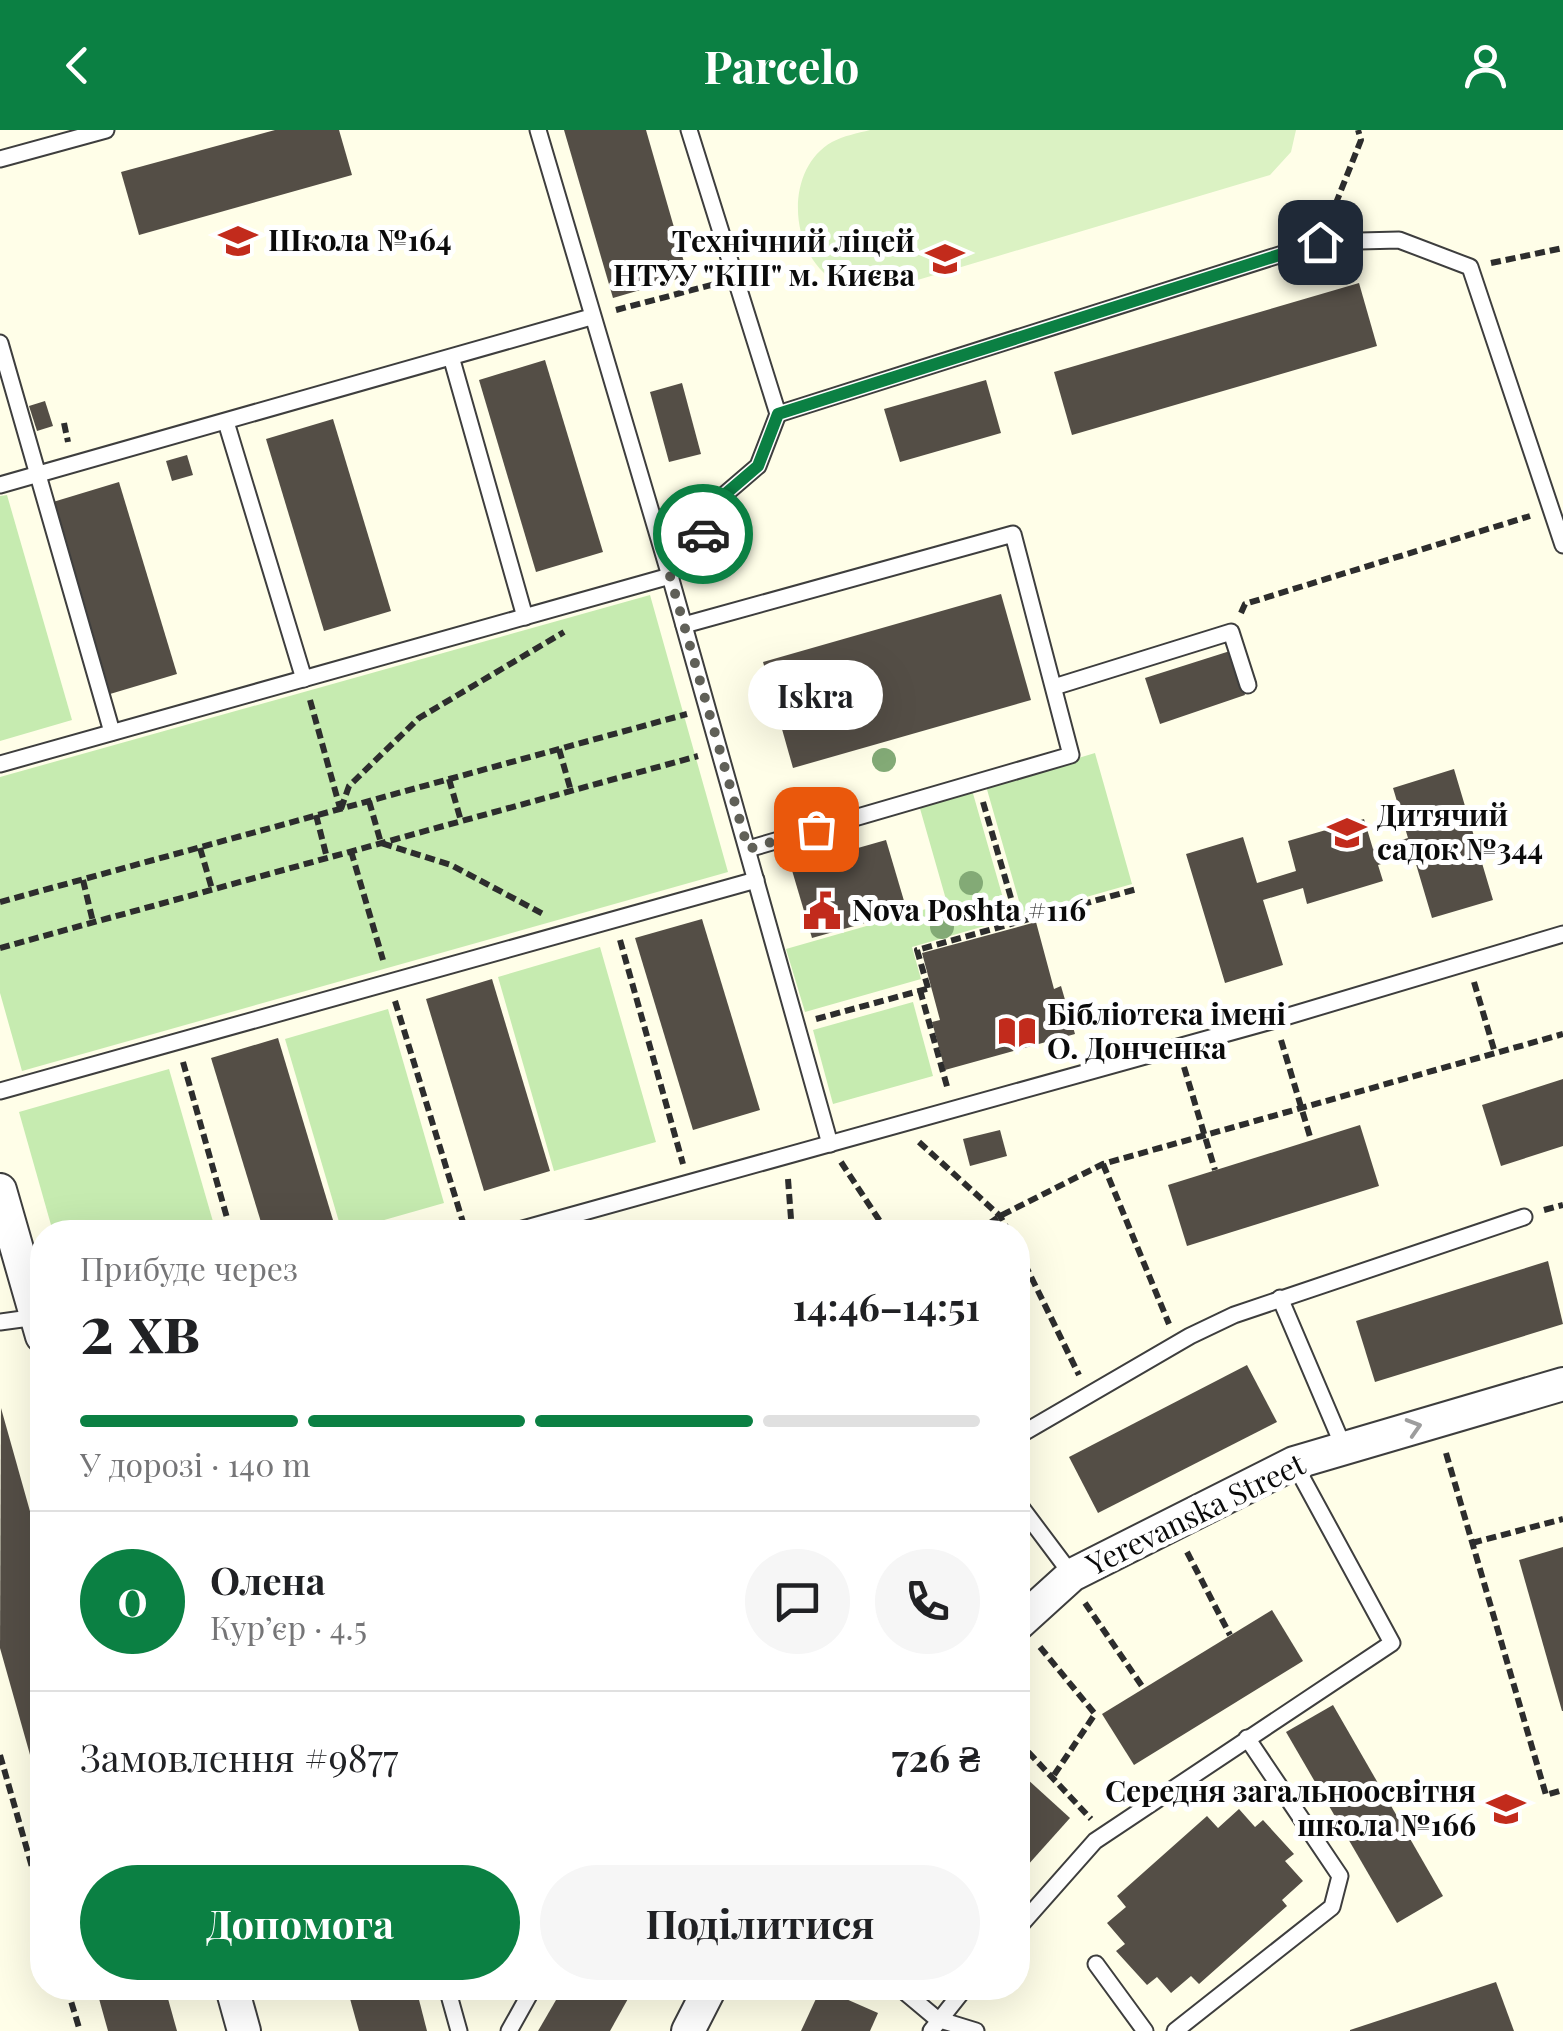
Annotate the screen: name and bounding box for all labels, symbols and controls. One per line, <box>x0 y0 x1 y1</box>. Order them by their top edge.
text: Parcelo <box>704 35 859 95</box>
icon: back <box>50 38 105 93</box>
icon: person <box>1458 38 1513 93</box>
pin <box>1278 200 1363 285</box>
icon: home <box>1293 215 1348 270</box>
place label: Школа №164 <box>268 219 452 259</box>
school or university icon: Школа №164 <box>217 220 259 262</box>
place label: Технічний ліцей НТУУ "КПІ" м. Києва <box>613 220 915 294</box>
school or university icon: Технічний ліцей НТУУ "КПІ" м. Києва <box>924 238 966 280</box>
courier <box>653 484 753 584</box>
icon: car <box>676 507 731 562</box>
callout: Iskra <box>748 659 884 729</box>
text: Iskra <box>777 673 854 716</box>
pin <box>774 787 859 872</box>
place label: Дитячий садок №344 <box>1377 794 1543 868</box>
icon: bag <box>789 802 844 857</box>
school or university icon: Дитячий садок №344 <box>1326 812 1368 854</box>
place label: Nova Poshta #116 <box>852 889 1086 929</box>
public building icon: Nova Poshta #116 <box>801 890 843 932</box>
place label: Бібліотека імені О. Донченка <box>1047 993 1286 1067</box>
library icon: Бібліотека імені О. Донченка <box>996 1011 1038 1053</box>
text: Прибуде через <box>80 1246 298 1289</box>
text: 14:46–14:51 <box>793 1280 980 1331</box>
text: 2 хв <box>80 1283 201 1369</box>
one-way arrow <box>1405 1418 1422 1439</box>
text: У дорозі · 140 m <box>80 1442 311 1485</box>
street label: Yerevanska Street <box>1078 1443 1311 1584</box>
button: chat <box>745 1549 850 1654</box>
button: phone <box>875 1549 980 1654</box>
text: Олена <box>210 1554 325 1605</box>
text: О <box>117 1576 148 1627</box>
text: Кур’єр · 4.5 <box>210 1605 367 1648</box>
text: Замовлення #9877 <box>80 1731 398 1782</box>
text: 726 ₴ <box>892 1731 980 1782</box>
place label: Середня загальноосвітня школа №166 <box>1105 1770 1476 1844</box>
school or university icon: Середня загальноосвітня школа №166 <box>1485 1788 1527 1830</box>
button: Допомога <box>80 1865 520 1980</box>
button: Поділитися <box>540 1865 980 1980</box>

